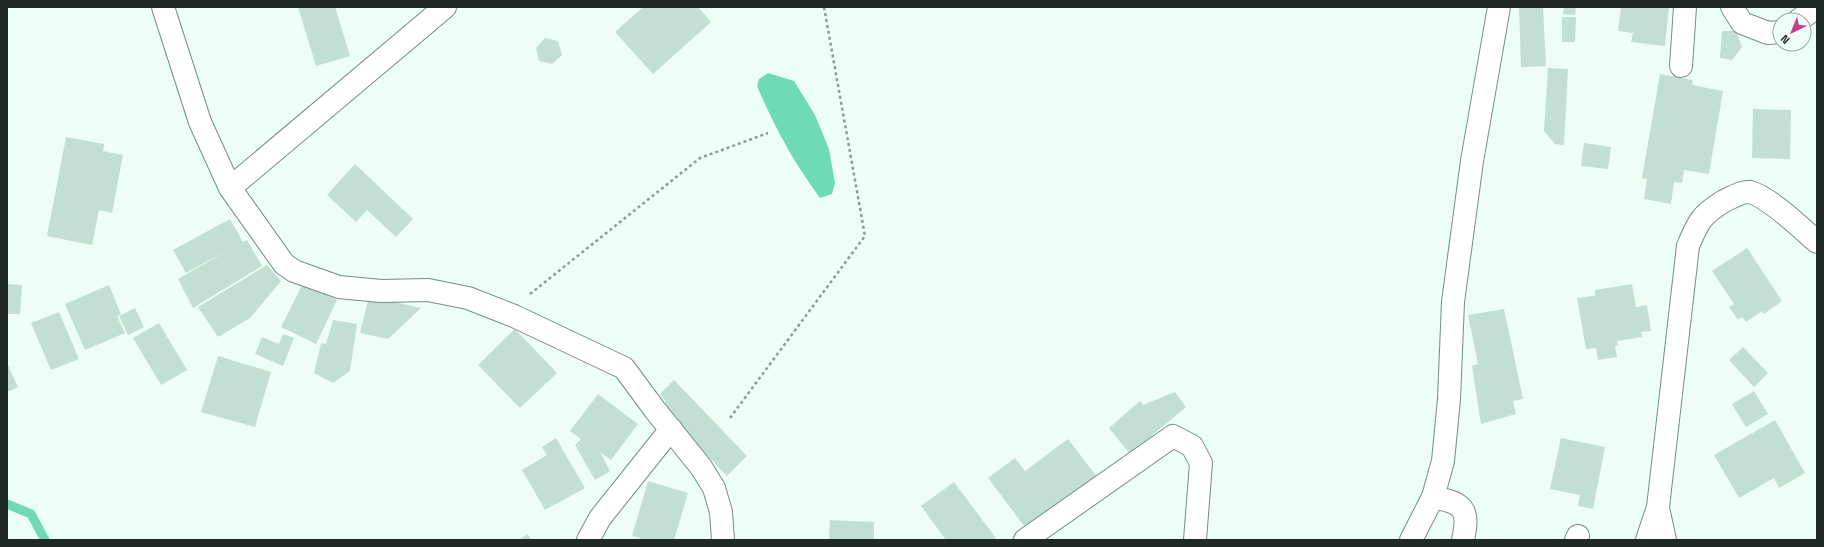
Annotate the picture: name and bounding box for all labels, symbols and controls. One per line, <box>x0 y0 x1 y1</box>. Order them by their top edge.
north arrow <box>1772 12 1812 52</box>
text: N <box>1778 32 1793 47</box>

